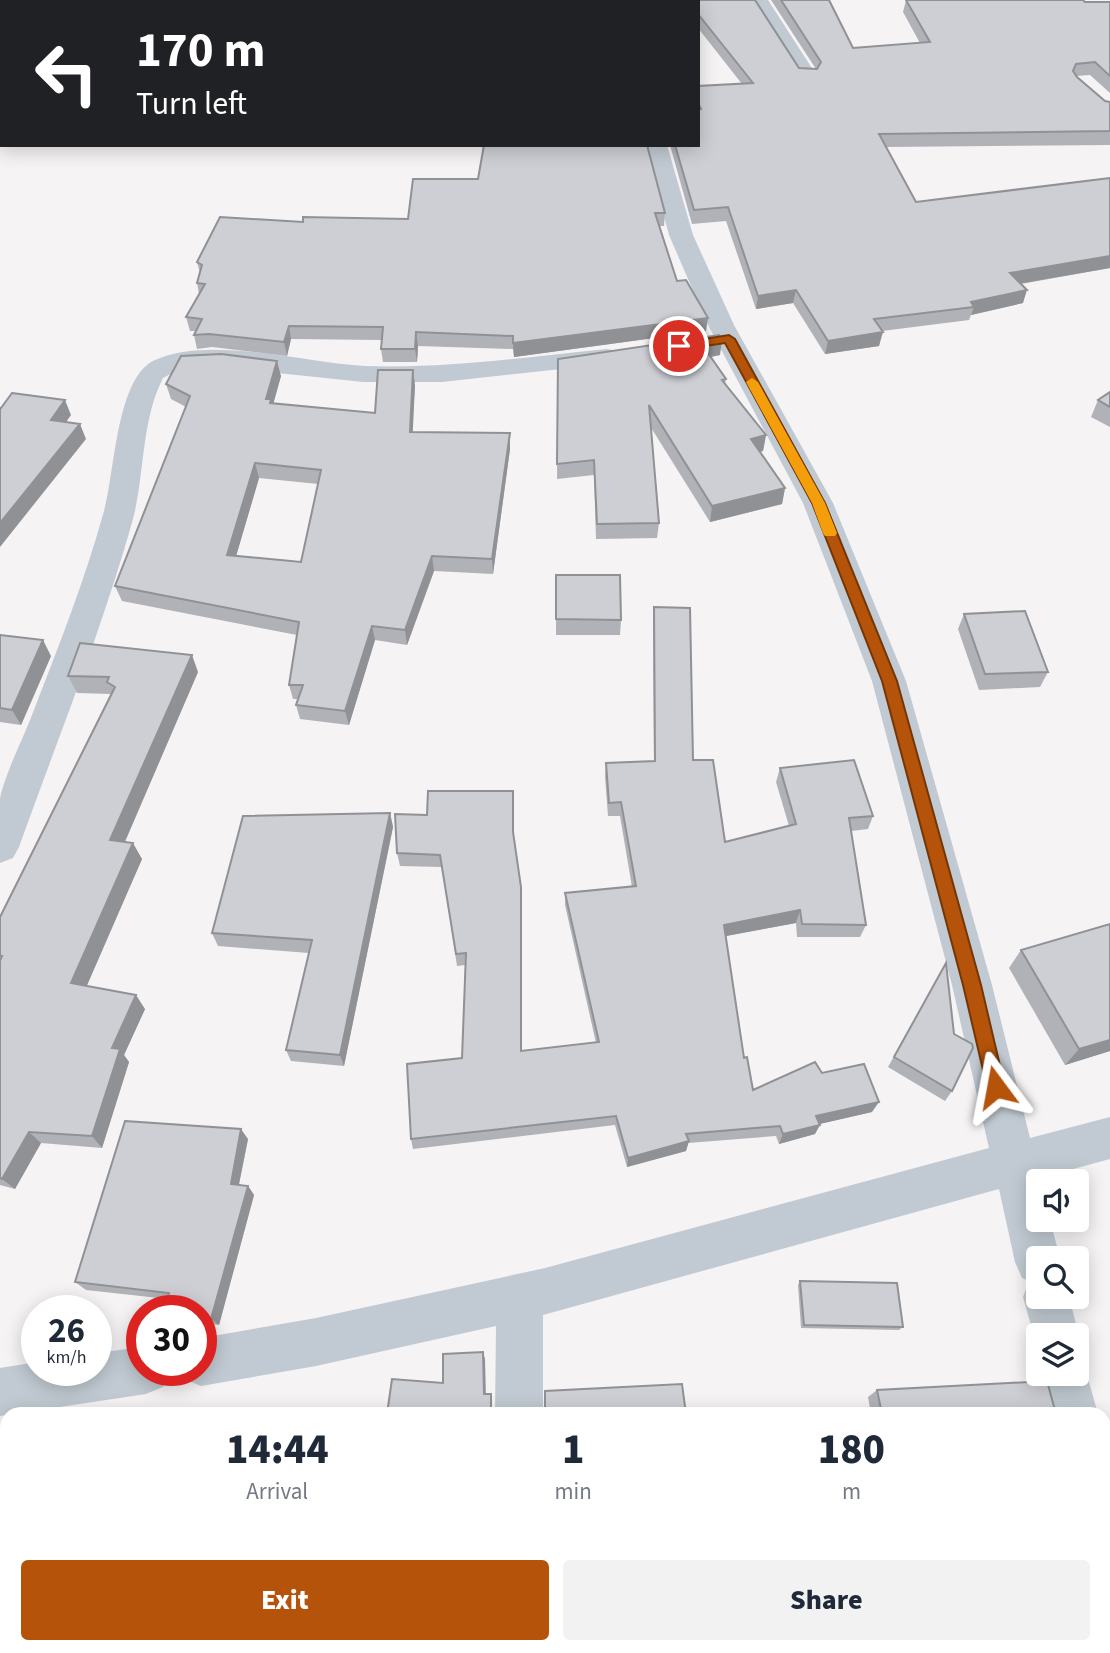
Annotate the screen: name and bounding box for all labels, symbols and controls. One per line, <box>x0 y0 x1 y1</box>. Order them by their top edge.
text: 170 m <box>136 16 265 86</box>
icon: left <box>21 28 112 119</box>
text: Turn left <box>136 81 247 127</box>
pin <box>649 316 709 376</box>
icon: arrive <box>660 327 698 365</box>
position arrow <box>959 1050 1033 1124</box>
map controls <box>1026 1169 1089 1386</box>
button: sound <box>1026 1169 1089 1232</box>
button: search <box>1026 1246 1089 1309</box>
speed limit sign: 30 <box>126 1295 217 1386</box>
text: 26 <box>48 1306 85 1356</box>
button: layers <box>1026 1323 1089 1386</box>
text: km/h <box>47 1345 86 1370</box>
text: 14:44 <box>226 1420 329 1480</box>
text: 1 <box>562 1420 584 1480</box>
text: 180 <box>818 1420 885 1480</box>
text: Arrival <box>246 1475 308 1508</box>
text: min <box>555 1475 592 1508</box>
text: m <box>842 1475 861 1508</box>
button: Exit <box>21 1560 549 1640</box>
button: Share <box>563 1560 1090 1640</box>

